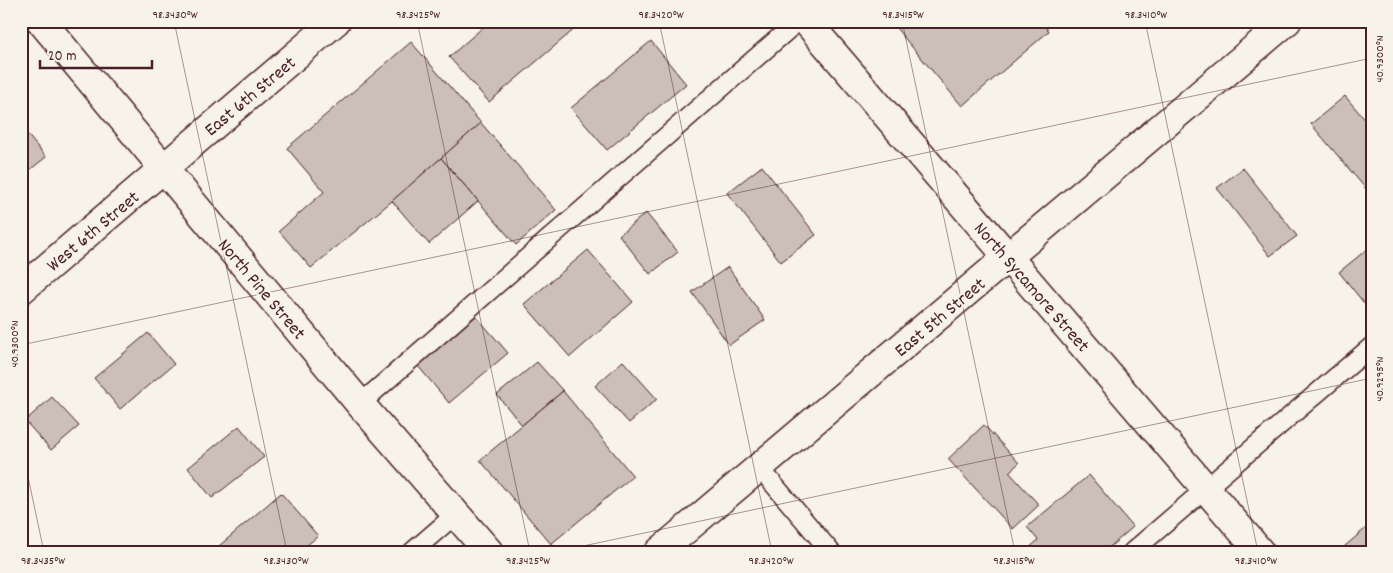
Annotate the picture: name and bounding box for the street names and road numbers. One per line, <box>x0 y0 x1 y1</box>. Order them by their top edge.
street label: East 6th Street <box>200 51 303 144</box>
street label: West 6th Street <box>42 186 147 280</box>
street label: North Sycamore Street <box>966 217 1095 359</box>
street label: North Pine Street <box>210 234 311 347</box>
street label: East 5th Street <box>890 272 993 365</box>

